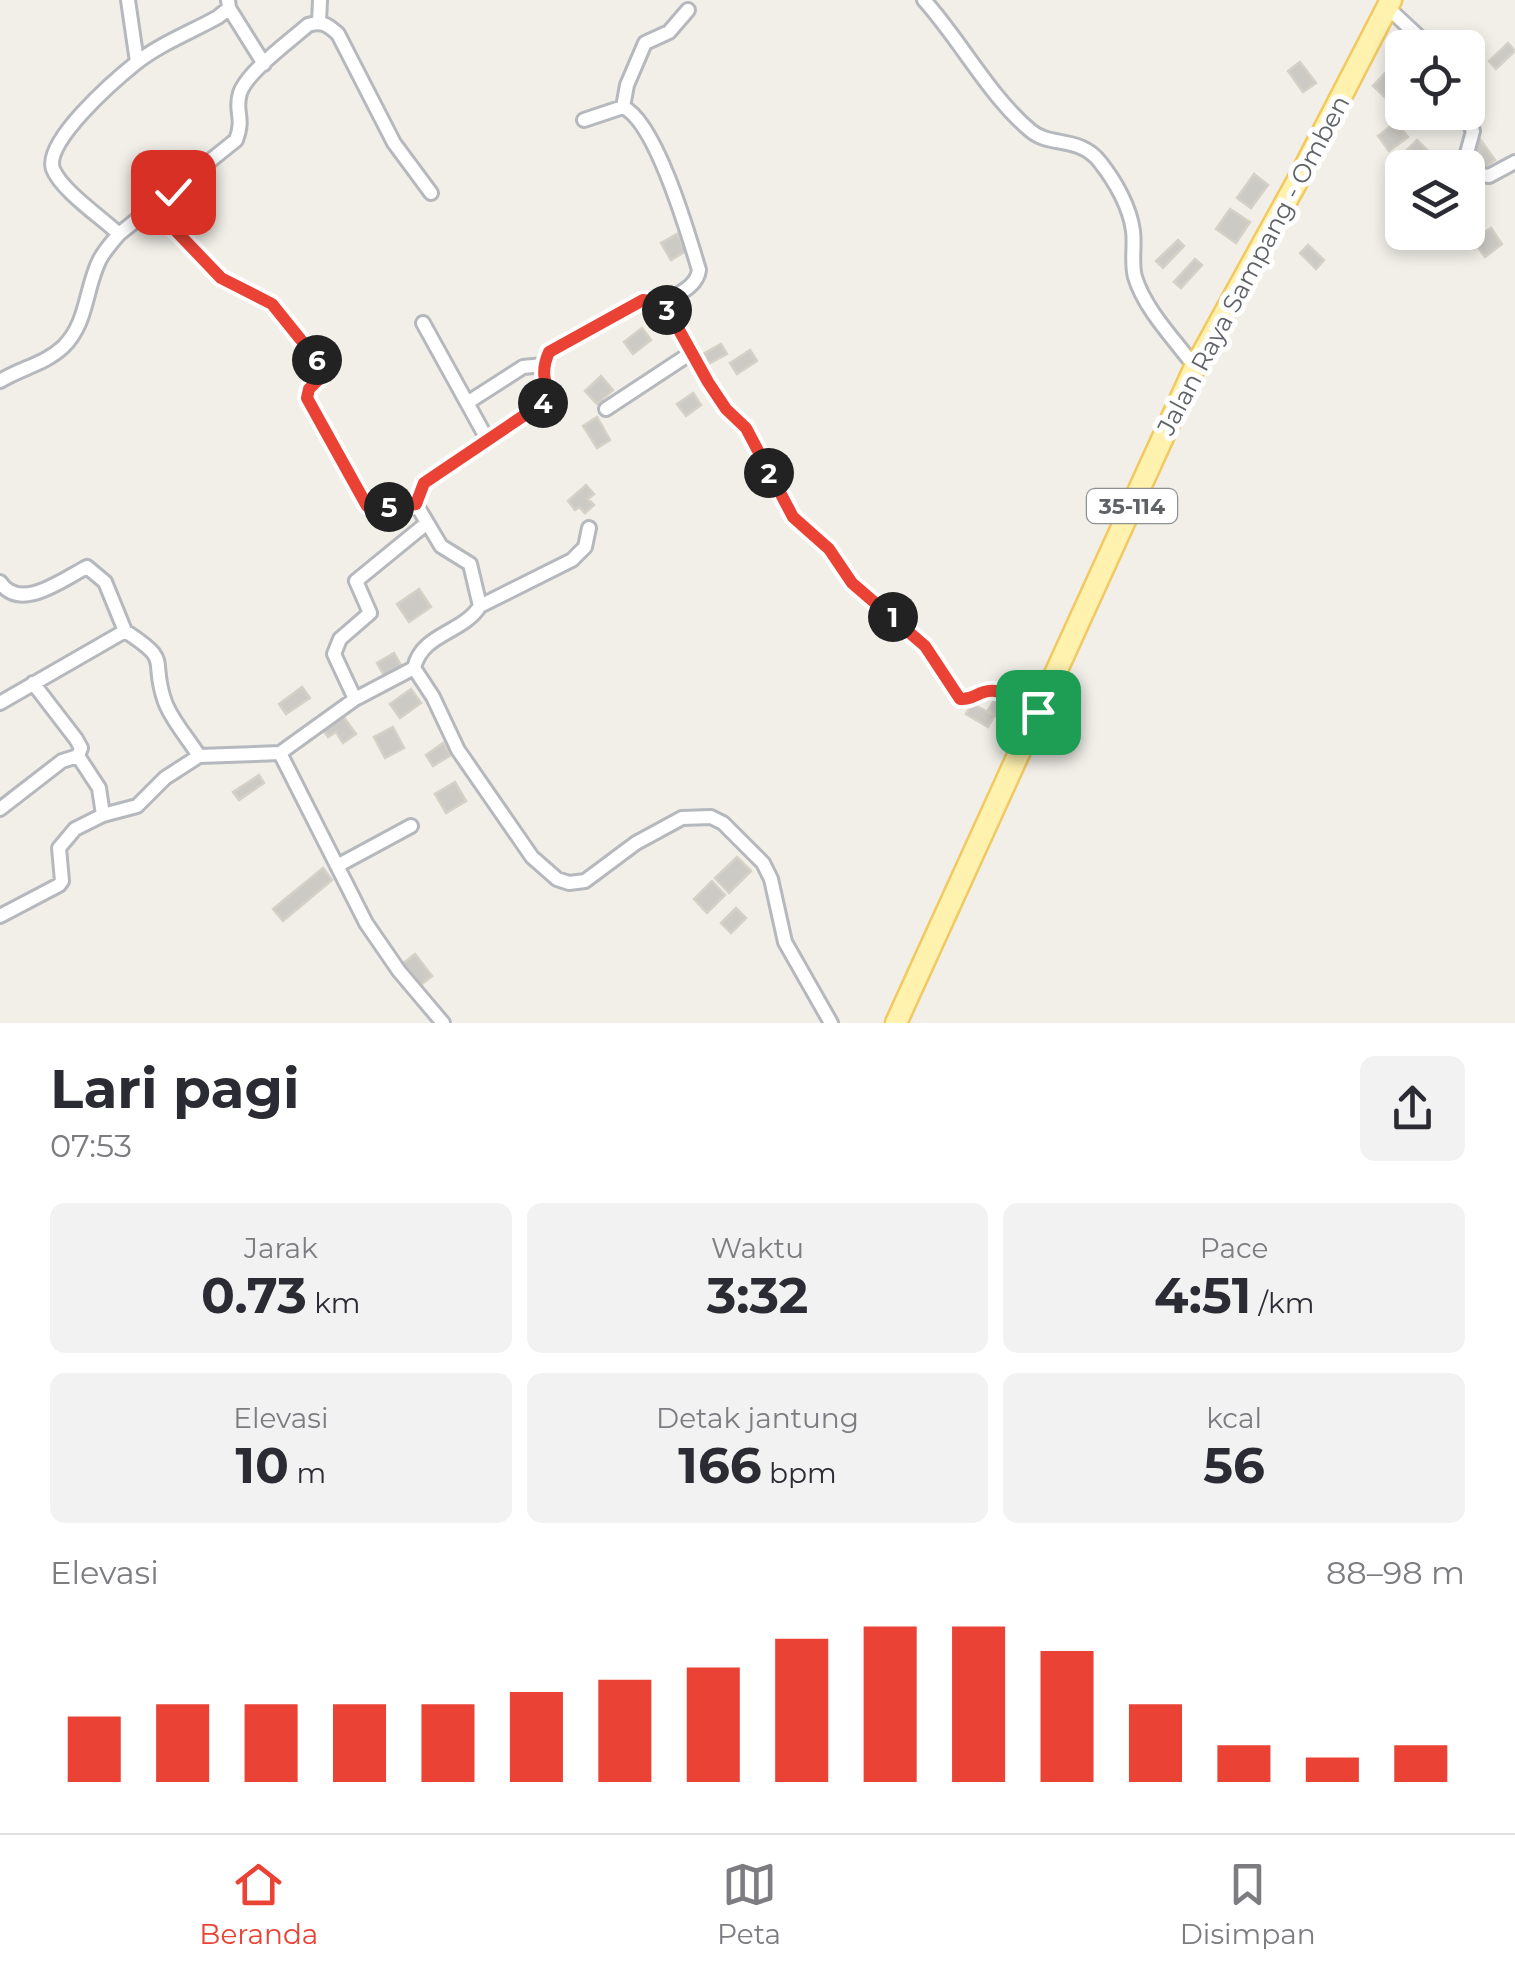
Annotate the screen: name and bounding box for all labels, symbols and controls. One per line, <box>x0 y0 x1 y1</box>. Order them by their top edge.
map controls <box>1385 30 1485 250</box>
button: locate <box>1385 30 1485 130</box>
street label: Jalan Raya Sampang - Omben <box>1150 90 1355 441</box>
pin <box>131 150 216 235</box>
button: layers <box>1385 150 1485 250</box>
icon: check <box>146 165 201 220</box>
pin: 3 <box>642 285 692 335</box>
text: 3 <box>659 293 675 327</box>
pin: 6 <box>292 335 342 385</box>
text: 6 <box>308 343 326 377</box>
pin: 4 <box>518 378 568 428</box>
text: 4 <box>533 386 553 420</box>
pin: 2 <box>744 448 794 498</box>
text: 2 <box>761 456 777 490</box>
pin: 5 <box>364 482 414 532</box>
road number: 35-114 <box>1087 489 1177 523</box>
text: 5 <box>381 490 397 524</box>
pin: 1 <box>868 592 918 642</box>
text: 1 <box>888 600 898 634</box>
pin <box>996 670 1081 755</box>
icon: arrive <box>1011 685 1066 740</box>
text: Lari pagi <box>50 1055 300 1122</box>
button: share <box>1360 1056 1465 1161</box>
text: 07:53 <box>50 1126 132 1165</box>
text: Jarak <box>244 1231 318 1265</box>
text: Waktu <box>711 1231 804 1265</box>
text: Pace <box>1200 1231 1268 1265</box>
text: 0.73 <box>201 1265 307 1326</box>
text: 3:32 <box>707 1265 808 1326</box>
text: 4:51 <box>1154 1265 1251 1326</box>
text: km <box>307 1286 361 1320</box>
text: /km <box>1251 1286 1314 1320</box>
text: Elevasi <box>233 1401 328 1435</box>
text: Detak jantung <box>656 1401 859 1435</box>
text: kcal <box>1206 1401 1262 1435</box>
text: 10 <box>236 1435 289 1496</box>
text: 166 <box>678 1435 762 1496</box>
text: 56 <box>1203 1435 1265 1496</box>
text: m <box>289 1456 326 1490</box>
text: bpm <box>762 1456 837 1490</box>
text: Elevasi <box>50 1553 159 1592</box>
text: 88–98 m <box>1326 1553 1465 1592</box>
tab: Beranda <box>199 1857 318 1951</box>
tab: Peta <box>717 1857 781 1951</box>
tab: Disimpan <box>1180 1857 1316 1951</box>

